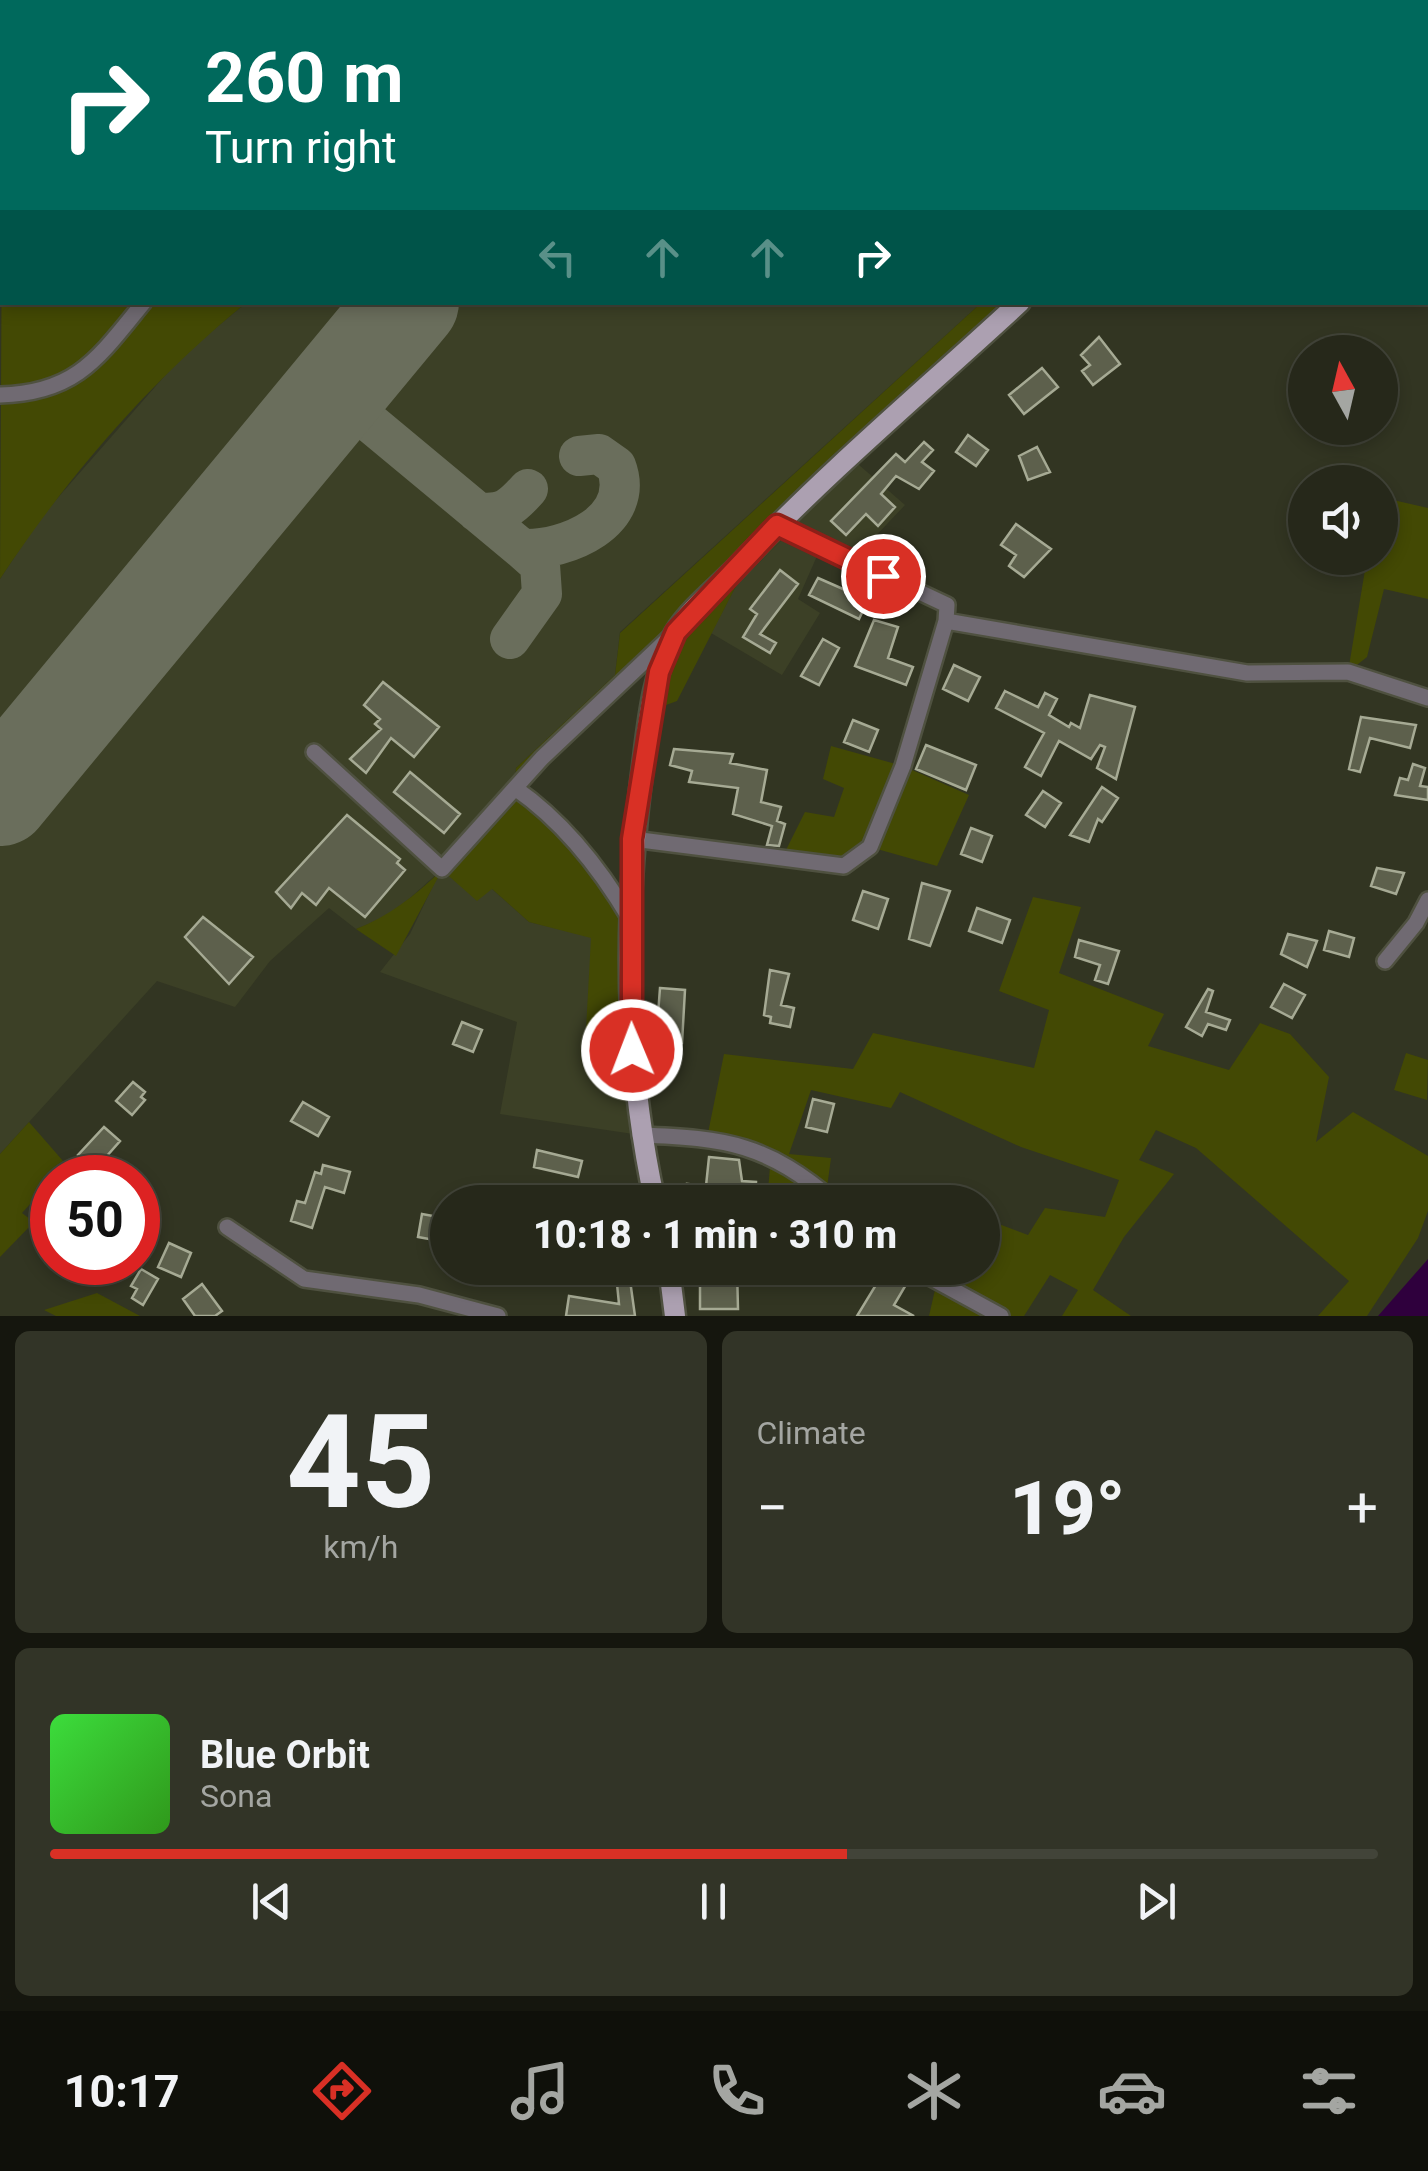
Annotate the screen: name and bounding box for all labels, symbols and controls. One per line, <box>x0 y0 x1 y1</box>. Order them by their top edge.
text: 260 m <box>205 37 404 119</box>
icon: right <box>40 40 170 170</box>
text: Turn right <box>205 121 397 174</box>
icon: left <box>530 230 585 285</box>
icon: ahead <box>635 230 690 285</box>
icon: ahead <box>740 230 795 285</box>
icon: right <box>845 230 900 285</box>
north arrow <box>1288 335 1398 445</box>
map controls <box>1288 335 1398 575</box>
button: sound <box>1288 465 1398 575</box>
pin <box>841 534 926 619</box>
icon: arrive <box>856 549 911 604</box>
position arrow <box>580 998 684 1102</box>
speed limit sign: 50 <box>30 1155 160 1285</box>
text: 10:18 · 1 min · 310 m <box>533 1213 897 1257</box>
text: 45 <box>286 1386 435 1539</box>
text: Climate <box>757 1414 866 1452</box>
text: 19° <box>1009 1464 1125 1552</box>
text: − <box>757 1476 788 1540</box>
text: + <box>1347 1476 1378 1540</box>
text: km/h <box>323 1528 398 1566</box>
text: Blue Orbit <box>200 1733 370 1777</box>
text: Sona <box>200 1777 272 1815</box>
icon: previous <box>244 1874 299 1929</box>
icon: pause <box>686 1874 741 1929</box>
icon: next <box>1129 1874 1184 1929</box>
icon: directions <box>307 2056 377 2126</box>
icon: music <box>505 2056 575 2126</box>
icon: phone <box>702 2056 772 2126</box>
icon: climate <box>899 2056 969 2126</box>
icon: car <box>1097 2056 1167 2126</box>
icon: filters <box>1294 2056 1364 2126</box>
text: 10:17 <box>64 2065 180 2118</box>

